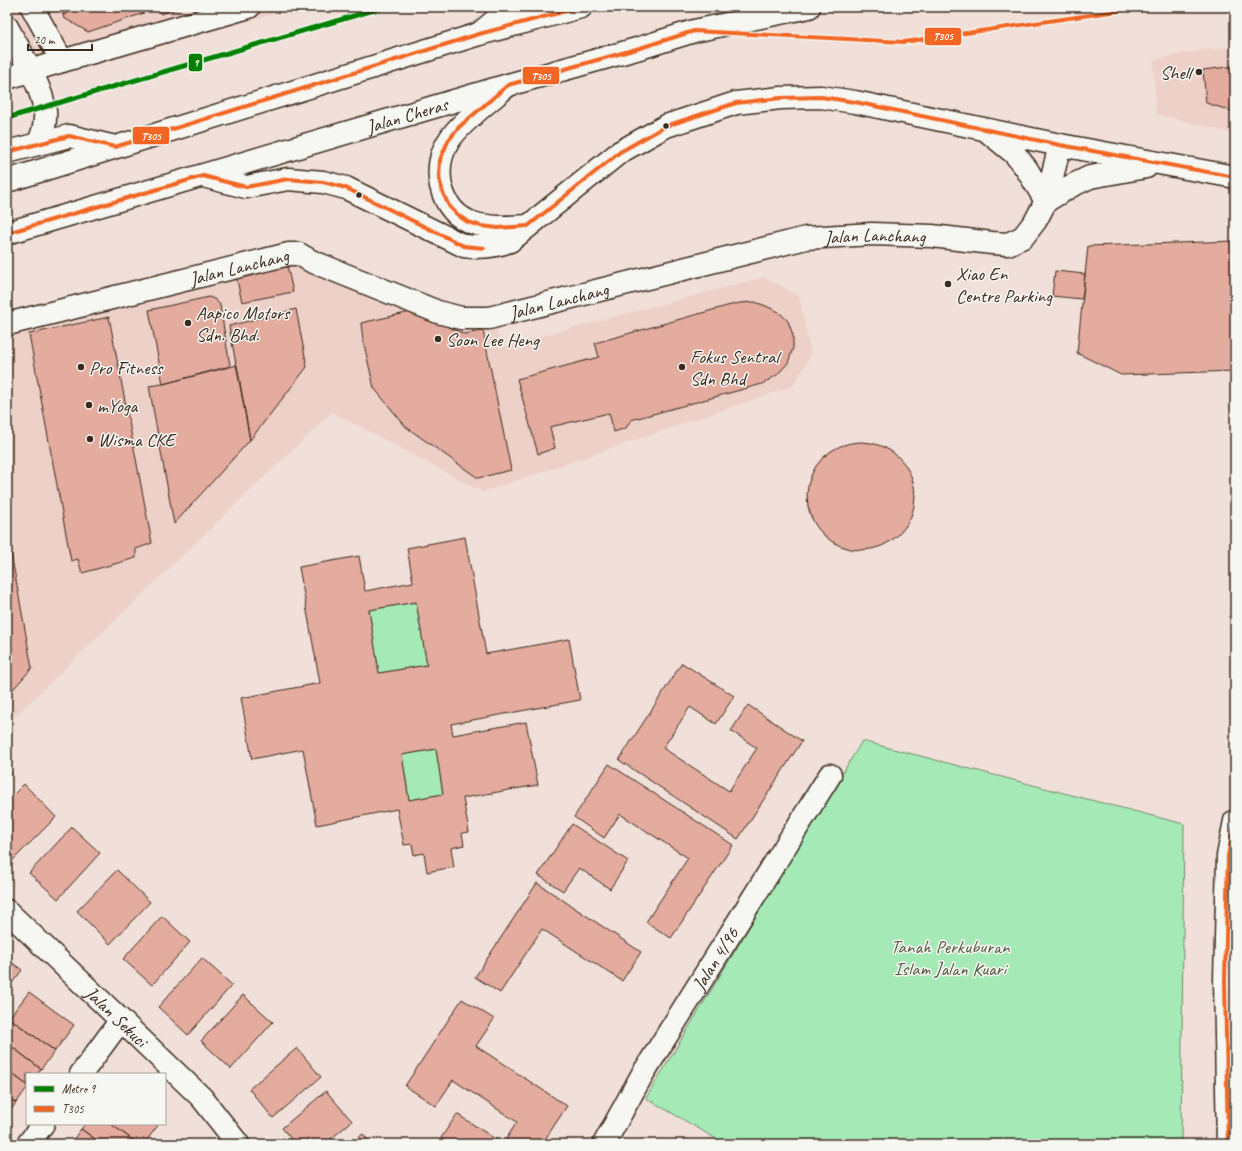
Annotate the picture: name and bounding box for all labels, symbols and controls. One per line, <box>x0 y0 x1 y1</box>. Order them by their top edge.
scale bar <box>28 26 92 52</box>
line badge: T305 <box>924 27 962 46</box>
text: T305 <box>933 29 954 43</box>
text: 20 m <box>34 32 56 48</box>
line badge: 9 <box>188 53 203 72</box>
text: 9 <box>194 55 200 69</box>
place label: Shell <box>1160 61 1195 85</box>
line badge: T305 <box>522 66 560 85</box>
marker: Shell <box>1194 67 1204 77</box>
text: T305 <box>531 69 552 83</box>
street label: Jalan Cheras <box>363 92 452 139</box>
unlabelled marker <box>661 121 671 131</box>
line badge: T305 <box>132 126 170 145</box>
text: T305 <box>141 129 162 143</box>
unlabelled marker <box>354 190 364 200</box>
street label: Jalan Lanchang <box>823 223 927 250</box>
street label: Jalan Lanchang <box>186 243 293 291</box>
place label: Xiao En Centre Parking <box>956 262 1053 308</box>
street label: Jalan Lanchang <box>506 277 612 326</box>
marker: Xiao En Centre Parking <box>943 279 953 289</box>
place label: Aapico Motors Sdn. Bhd. <box>196 301 291 347</box>
marker: Aapico Motors Sdn. Bhd. <box>183 318 193 328</box>
place label: Soon Lee Heng <box>446 328 540 352</box>
marker: Soon Lee Heng <box>433 334 443 344</box>
place label: Fokus Sentral Sdn Bhd <box>690 345 782 391</box>
place label: Pro Fitness <box>89 356 164 380</box>
marker: Pro Fitness <box>76 362 86 372</box>
marker: Fokus Sentral Sdn Bhd <box>677 362 687 372</box>
place label: mYoga <box>97 394 139 418</box>
marker: mYoga <box>84 400 94 410</box>
place label: Wisma CKE <box>98 428 177 452</box>
marker: Wisma CKE <box>85 434 95 444</box>
street label: Jalan 4/96 <box>686 922 745 996</box>
park label: Tanah Perkuburan Islam Jalan Kuari <box>891 935 1010 981</box>
street label: Jalan Sekuci <box>79 981 154 1054</box>
legend <box>26 1073 166 1125</box>
text: Metro 9 <box>62 1081 97 1097</box>
text: T305 <box>62 1101 84 1117</box>

